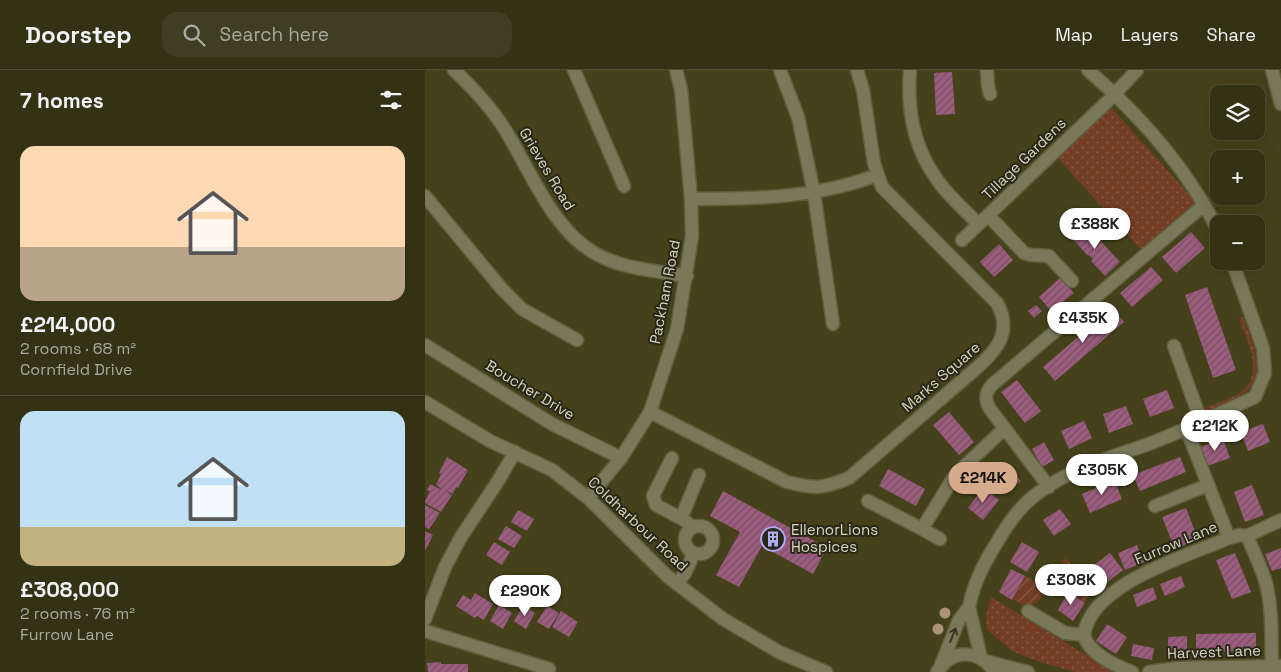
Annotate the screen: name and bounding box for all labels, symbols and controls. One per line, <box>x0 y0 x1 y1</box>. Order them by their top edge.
search box <box>162 12 512 57</box>
text: Doorstep <box>25 19 132 50</box>
icon: search <box>180 21 208 49</box>
text: Search here <box>220 22 329 47</box>
text: Map <box>1055 23 1093 46</box>
text: Layers <box>1121 23 1178 46</box>
text: Share <box>1206 23 1256 46</box>
map controls <box>1210 85 1265 270</box>
button: layers <box>1210 85 1265 140</box>
icon: filters <box>377 86 405 114</box>
text: 7 homes <box>20 87 104 114</box>
street label: Tillage Gardens <box>977 114 1070 204</box>
street label: Grieves Road <box>515 124 580 214</box>
button: + <box>1210 150 1265 205</box>
icon: home <box>168 178 258 268</box>
pin: £388K <box>1060 208 1130 250</box>
text: £388K <box>1070 213 1120 234</box>
button: − <box>1210 215 1265 270</box>
street label: Packham Road <box>645 238 684 346</box>
pin: £435K <box>1048 302 1118 344</box>
text: £435K <box>1058 307 1108 328</box>
text: £214,000 <box>20 311 115 338</box>
street label: Marks Square <box>898 337 984 416</box>
text: 2 rooms · 68 m² <box>20 338 136 359</box>
street label: Boucher Drive <box>482 355 578 424</box>
text: Cornfield Drive <box>20 359 133 380</box>
pin: £212K <box>1180 410 1250 452</box>
text: £212K <box>1192 415 1238 436</box>
icon: home <box>168 444 258 534</box>
pin: £305K <box>1067 454 1137 496</box>
text: £305K <box>1077 459 1127 480</box>
pin: £214K <box>948 462 1018 504</box>
text: £214K <box>959 467 1007 488</box>
street label: Coldharbour Road <box>584 472 692 575</box>
street label: Furrow Lane <box>1131 517 1220 569</box>
place label: EllenorLions Hospices <box>791 520 878 556</box>
building icon: EllenorLions Hospices <box>760 526 786 552</box>
pin: £308K <box>1036 564 1106 606</box>
text: £308K <box>1046 569 1096 590</box>
pin: £290K <box>490 574 560 617</box>
text: £308,000 <box>20 576 119 603</box>
text: £290K <box>500 580 550 601</box>
text: 2 rooms · 76 m² <box>20 603 135 624</box>
text: Furrow Lane <box>20 624 114 645</box>
one-way arrow <box>949 628 958 643</box>
street label: Harvest Lane <box>1167 640 1261 663</box>

